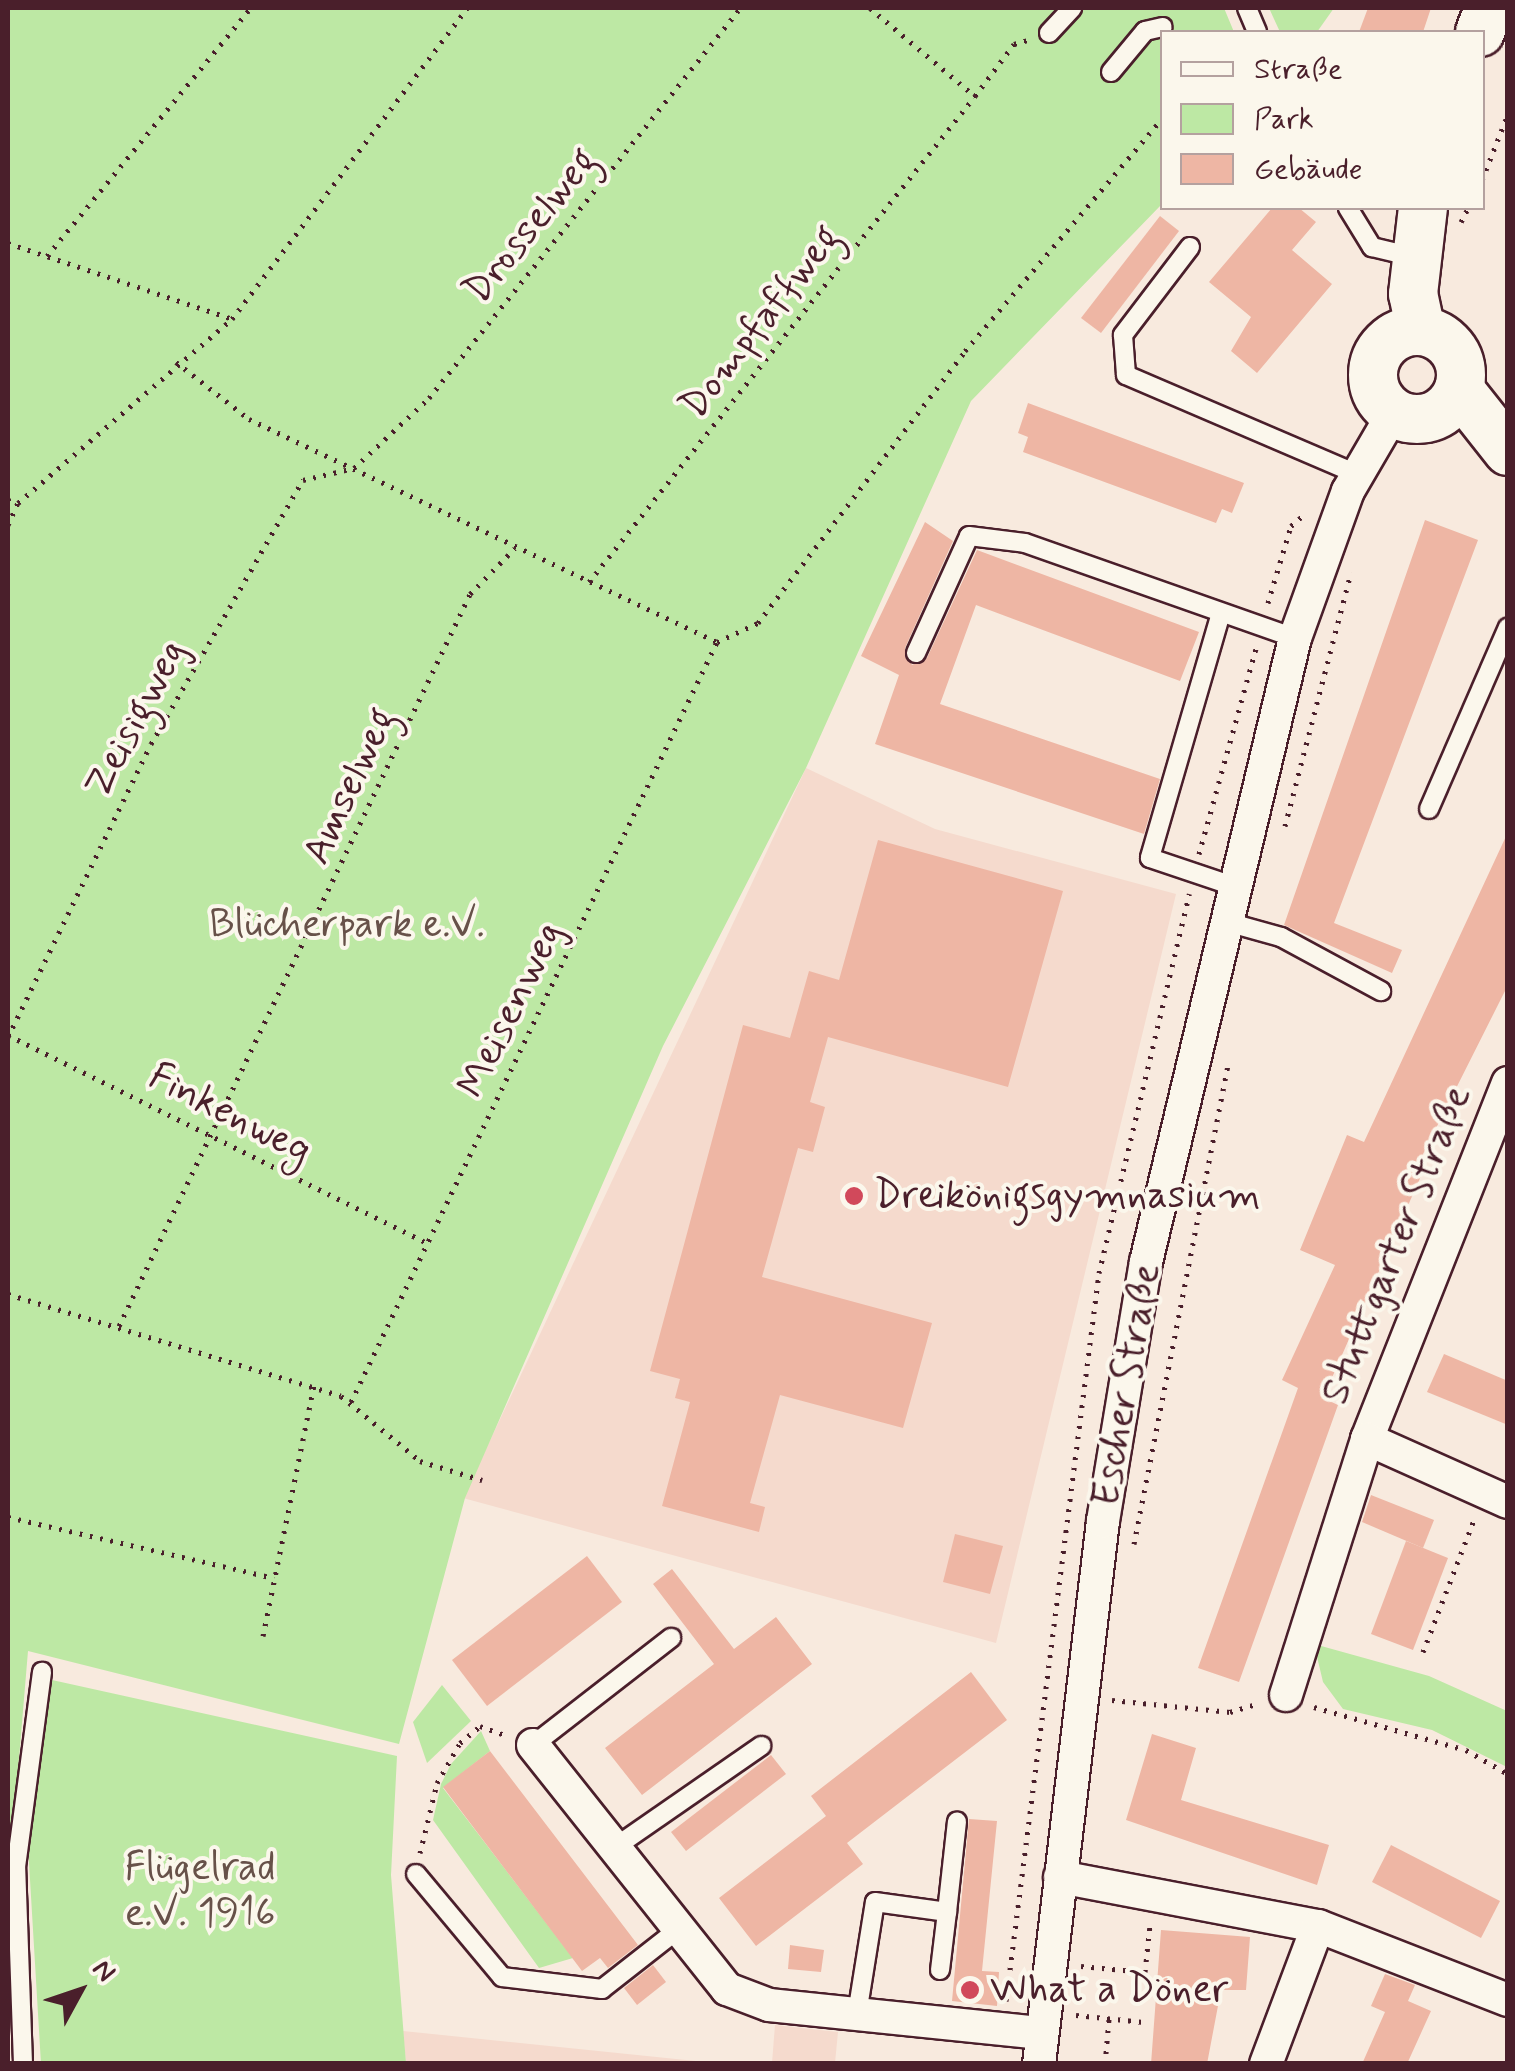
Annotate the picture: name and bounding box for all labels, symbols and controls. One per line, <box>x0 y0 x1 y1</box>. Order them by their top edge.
legend <box>1160 30 1485 210</box>
text: Straße <box>1254 50 1342 89</box>
text: Park <box>1254 100 1314 139</box>
street label: Drosselweg <box>453 138 609 314</box>
text: Gebäude <box>1254 150 1362 189</box>
street label: Dompfaffweg <box>670 215 852 429</box>
street label: Zeisigweg <box>75 632 197 806</box>
street label: Amselweg <box>293 700 407 872</box>
park label: Blücherpark e.V. <box>209 901 485 949</box>
street label: Meisenweg <box>448 914 574 1106</box>
street label: Finkenweg <box>141 1053 319 1175</box>
street label: Stuttgarter Straße <box>1311 1079 1483 1411</box>
place label: Dreikönigsgymnasium <box>874 1172 1261 1220</box>
marker: Dreikönigsgymnasium <box>843 1185 865 1207</box>
street label: Escher Straße <box>1082 1260 1172 1510</box>
park label: Flügelrad e.V. 1916 <box>124 1844 276 1938</box>
north arrow <box>30 1941 130 2041</box>
text: N <box>83 1952 124 1990</box>
place label: What a Döner <box>990 1966 1229 2014</box>
marker: What a Döner <box>959 1979 981 2001</box>

